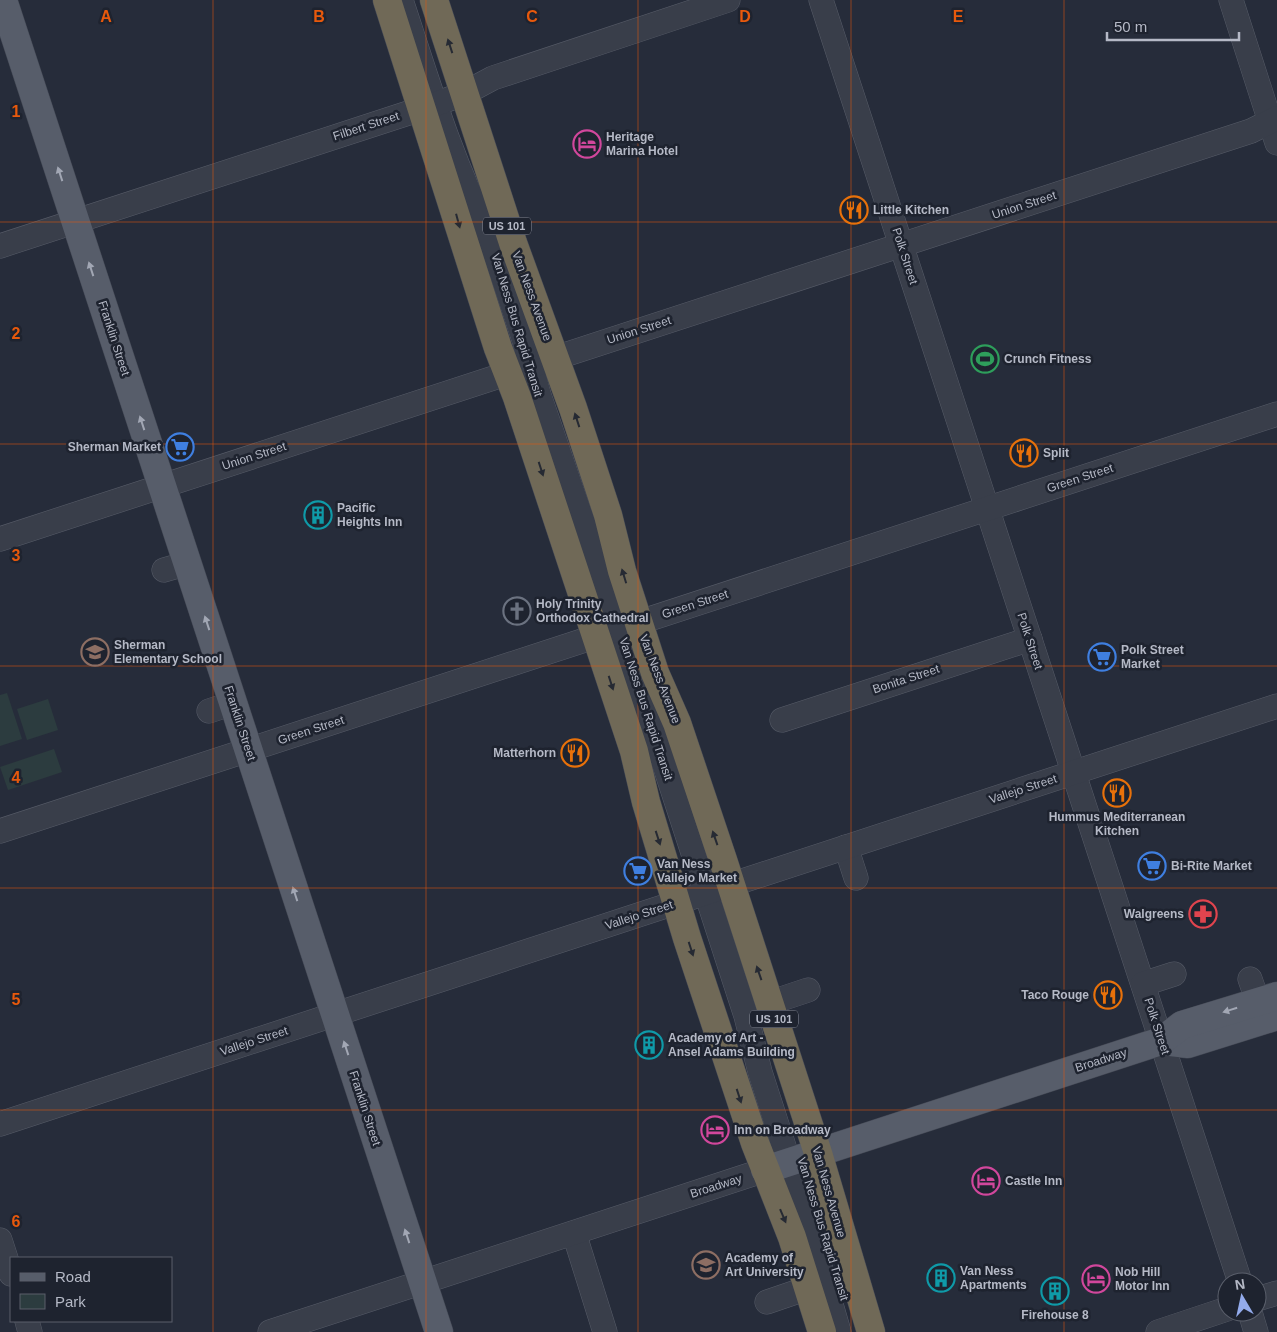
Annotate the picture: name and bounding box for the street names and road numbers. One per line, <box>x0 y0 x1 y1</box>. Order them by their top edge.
street label: Filbert Street <box>331 109 401 143</box>
street label: Union Street <box>990 188 1059 222</box>
road number: US 101 <box>483 218 531 235</box>
street label: Polk Street <box>889 226 921 287</box>
street label: Van Ness Avenue <box>509 249 555 343</box>
street label: Van Ness Bus Rapid Transit <box>488 252 546 399</box>
street label: Franklin Street <box>95 299 133 378</box>
street label: Union Street <box>605 313 674 347</box>
street label: Union Street <box>220 439 289 473</box>
street label: Green Street <box>1045 461 1115 495</box>
street label: Green Street <box>660 587 730 621</box>
street label: Polk Street <box>1014 611 1046 672</box>
street label: Van Ness Avenue <box>637 632 684 726</box>
street label: Van Ness Bus Rapid Transit <box>616 636 676 783</box>
street label: Bonita Street <box>871 661 942 696</box>
street label: Franklin Street <box>221 684 259 763</box>
street label: Green Street <box>276 713 346 747</box>
street label: Vallejo Street <box>987 771 1059 807</box>
street label: Vallejo Street <box>603 897 675 933</box>
street label: Polk Street <box>1141 996 1173 1057</box>
road number: US 101 <box>750 1011 798 1028</box>
street label: Vallejo Street <box>218 1023 290 1059</box>
street label: Broadway <box>1073 1045 1129 1075</box>
street label: Franklin Street <box>346 1069 384 1148</box>
street label: Van Ness Avenue <box>809 1145 849 1240</box>
street label: Van Ness Bus Rapid Transit <box>794 1156 852 1303</box>
street label: Broadway <box>688 1171 744 1201</box>

